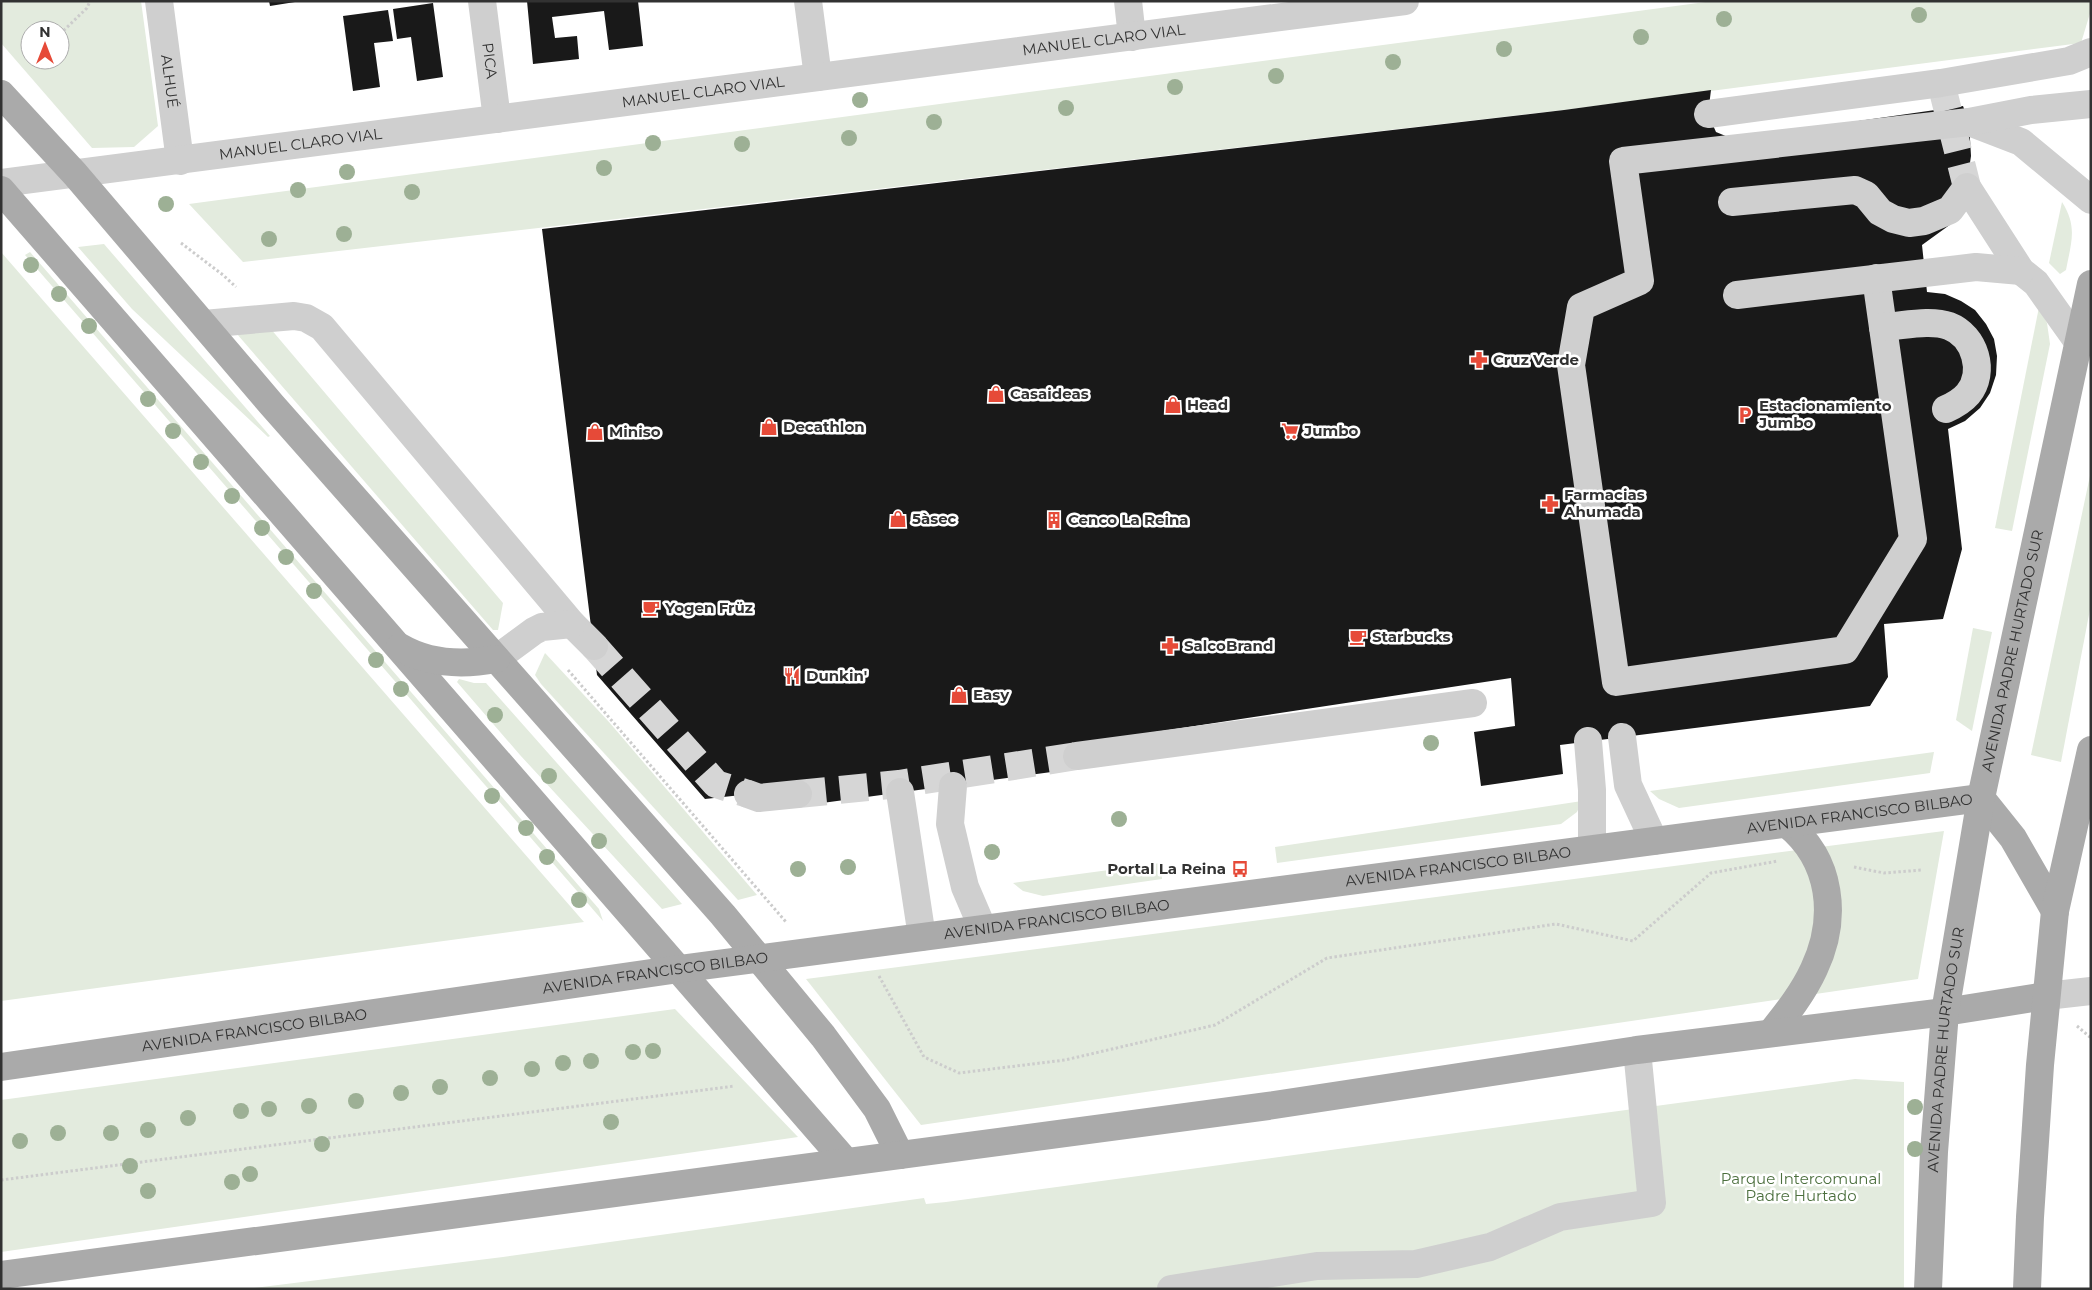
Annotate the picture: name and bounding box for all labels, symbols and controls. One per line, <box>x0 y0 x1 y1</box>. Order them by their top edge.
north arrow <box>20 20 70 70</box>
street label: MANUEL CLARO VIAL <box>1021 20 1186 60</box>
text: N <box>39 23 51 41</box>
street label: PICA <box>478 41 502 80</box>
street label: ALHUÉ <box>157 53 183 109</box>
street label: MANUEL CLARO VIAL <box>620 72 786 111</box>
street label: MANUEL CLARO VIAL <box>218 124 383 164</box>
pharmacy icon: Cruz Verde <box>1469 350 1489 370</box>
place label: Cruz Verde <box>1493 350 1579 369</box>
shop icon: Casaideas <box>986 384 1006 404</box>
place label: Casaideas <box>1010 384 1089 403</box>
shop icon: Head <box>1163 395 1183 415</box>
place label: Head <box>1187 395 1228 414</box>
place label: Estacionamiento Jumbo <box>1758 396 1892 432</box>
parking icon: Estacionamiento Jumbo <box>1735 405 1755 425</box>
shop icon: Decathlon <box>759 417 779 437</box>
place label: Decathlon <box>783 417 865 436</box>
supermarket icon: Jumbo <box>1280 421 1300 441</box>
place label: Jumbo <box>1303 421 1359 440</box>
shop icon: Miniso <box>585 422 605 442</box>
place label: Miniso <box>609 422 661 441</box>
place label: Farmacias Ahumada <box>1563 485 1645 521</box>
pharmacy icon: Farmacias Ahumada <box>1540 494 1560 514</box>
shop icon: 5àsec <box>888 509 908 529</box>
place label: 5àsec <box>912 509 957 528</box>
building icon: Cenco La Reina <box>1044 510 1064 530</box>
place label: Cenco La Reina <box>1068 510 1189 529</box>
street label: AVENIDA PADRE HURTADO SUR <box>1977 528 2047 773</box>
cafe icon: Yogen Früz <box>641 598 661 618</box>
place label: Yogen Früz <box>664 598 753 617</box>
cafe icon: Starbucks <box>1348 627 1368 647</box>
place label: Starbucks <box>1372 627 1451 646</box>
pharmacy icon: SalcoBrand <box>1160 636 1180 656</box>
place label: SalcoBrand <box>1184 636 1273 655</box>
restaurant icon: Dunkin' <box>782 666 802 686</box>
place label: Dunkin' <box>806 666 867 685</box>
shop icon: Easy <box>949 685 969 705</box>
place label: Easy <box>973 685 1010 704</box>
street label: AVENIDA FRANCISCO BILBAO <box>1746 789 1974 838</box>
street label: AVENIDA FRANCISCO BILBAO <box>1344 842 1572 890</box>
place label: Portal La Reina <box>1107 859 1226 878</box>
bus stop icon: Portal La Reina <box>1230 859 1250 879</box>
street label: AVENIDA FRANCISCO BILBAO <box>943 895 1171 943</box>
street label: AVENIDA PADRE HURTADO SUR <box>1923 926 1968 1173</box>
street label: AVENIDA FRANCISCO BILBAO <box>541 947 769 998</box>
street label: AVENIDA FRANCISCO BILBAO <box>140 1004 368 1056</box>
park label: Parque Intercomunal Padre Hurtado <box>1721 1169 1881 1205</box>

